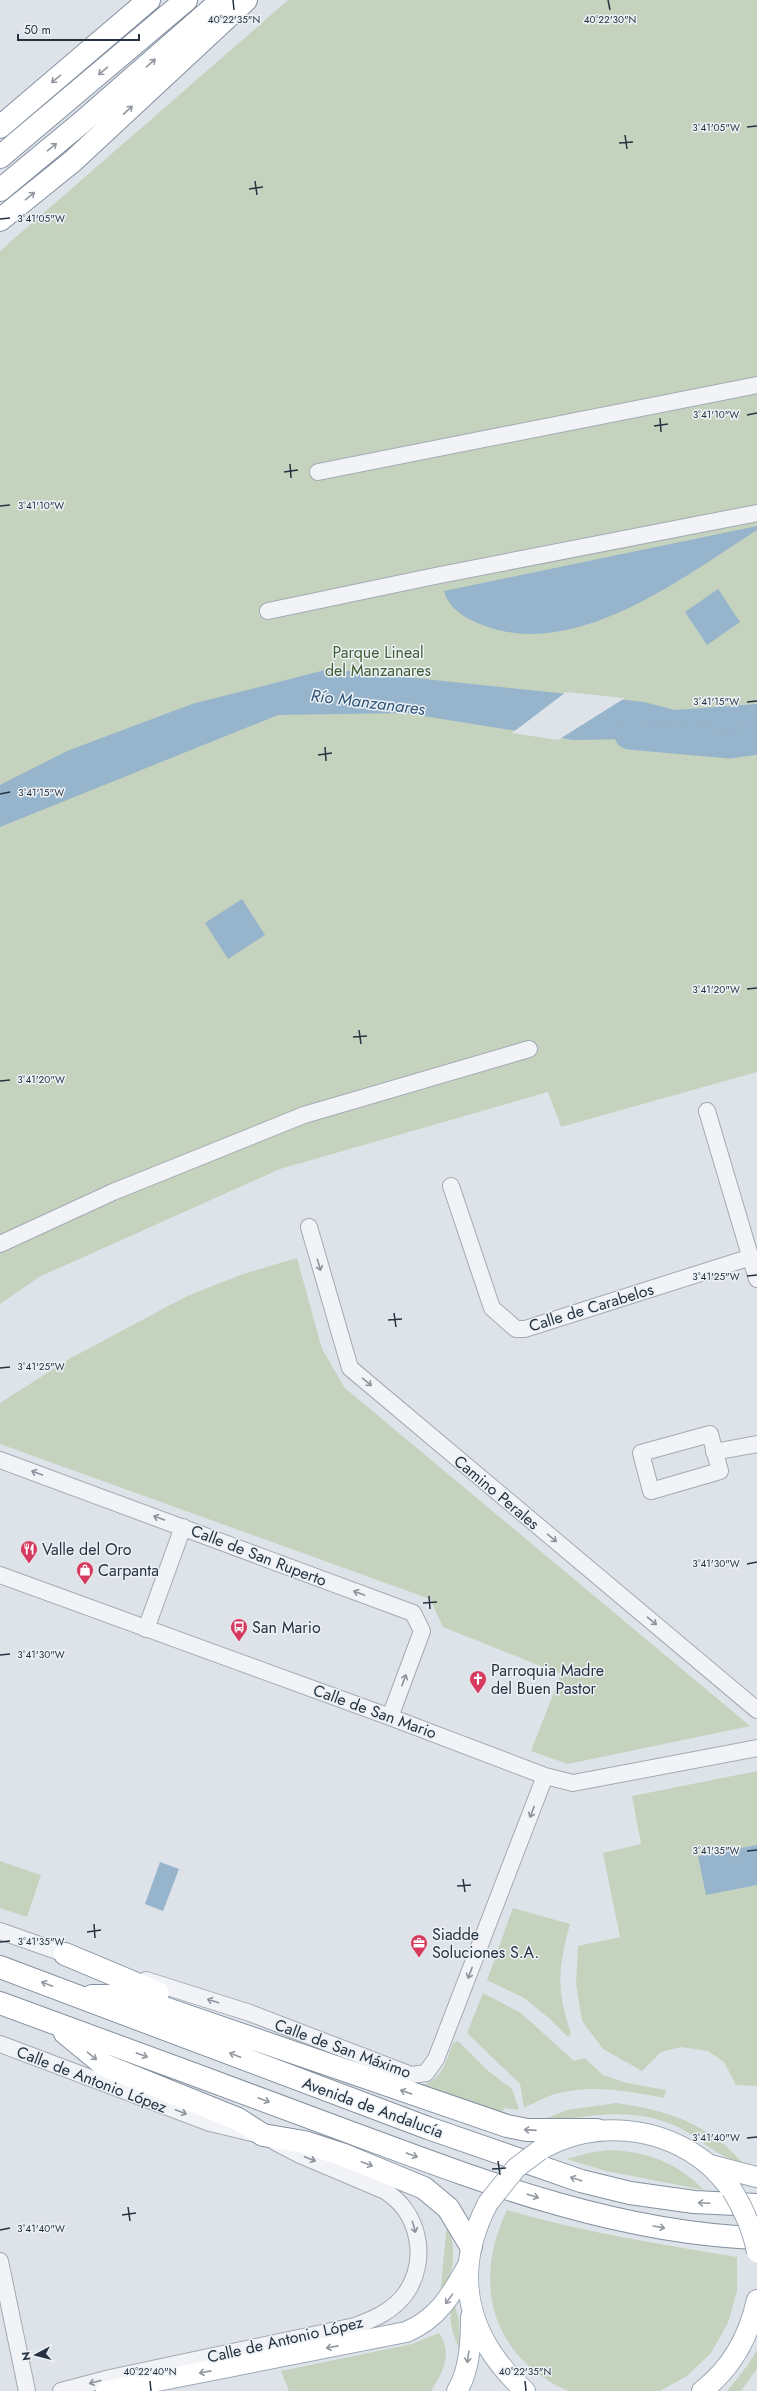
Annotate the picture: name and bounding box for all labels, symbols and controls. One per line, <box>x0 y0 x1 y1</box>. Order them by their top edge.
text: 40°22'35"N <box>208 12 260 27</box>
text: 40°22'30"N <box>584 12 636 27</box>
scale bar <box>18 16 139 42</box>
text: 50 m <box>24 21 51 39</box>
one-way arrow <box>145 58 156 67</box>
one-way arrow <box>98 67 109 76</box>
one-way arrow <box>50 75 61 84</box>
one-way arrow <box>123 105 133 115</box>
text: 3°41'05"W <box>692 120 740 135</box>
one-way arrow <box>46 143 57 152</box>
one-way arrow <box>25 191 36 200</box>
text: 3°41'05"W <box>17 211 65 226</box>
text: 3°41'10"W <box>693 407 739 422</box>
text: 3°41'10"W <box>18 498 64 513</box>
park label: Parque Lineal del Manzanares <box>325 641 431 682</box>
water label: Río Manzanares <box>310 683 427 721</box>
text: 3°41'15"W <box>693 694 739 709</box>
text: 3°41'15"W <box>18 785 64 800</box>
text: 3°41'20"W <box>692 982 740 997</box>
text: 3°41'20"W <box>17 1072 65 1087</box>
one-way arrow <box>316 1258 324 1271</box>
text: 3°41'25"W <box>692 1269 740 1284</box>
street label: Calle de Carabelos <box>526 1278 656 1337</box>
text: 3°41'25"W <box>17 1359 65 1374</box>
one-way arrow <box>361 1378 372 1387</box>
street label: Camino Perales <box>449 1450 544 1535</box>
one-way arrow <box>31 1469 43 1477</box>
one-way arrow <box>152 1514 165 1521</box>
street label: Calle de San Ruperto <box>188 1519 330 1592</box>
one-way arrow <box>547 1533 557 1542</box>
place label: Valle del Oro <box>42 1538 132 1561</box>
restaurant icon: Valle del Oro <box>19 1539 39 1564</box>
text: 3°41'30"W <box>692 1556 740 1571</box>
place label: Carpanta <box>98 1559 159 1582</box>
shop icon: Carpanta <box>75 1560 95 1585</box>
one-way arrow <box>353 1589 366 1596</box>
place label: San Mario <box>252 1616 321 1639</box>
bus stop icon: San Mario <box>229 1617 249 1642</box>
one-way arrow <box>646 1617 657 1626</box>
text: 3°41'30"W <box>17 1647 65 1662</box>
place label: Parroquia Madre del Buen Pastor <box>491 1659 604 1700</box>
church icon: Parroquia Madre del Buen Pastor <box>468 1669 488 1694</box>
one-way arrow <box>400 1675 408 1687</box>
street label: Calle de San Mario <box>310 1678 440 1745</box>
one-way arrow <box>527 1806 535 1818</box>
text: 3°41'35"W <box>692 1843 740 1858</box>
place label: Siadde Soluciones S.A. <box>432 1923 539 1964</box>
office icon: Siadde Soluciones S.A. <box>409 1933 429 1958</box>
text: 3°41'35"W <box>17 1934 65 1949</box>
one-way arrow <box>466 1967 474 1979</box>
one-way arrow <box>42 1980 54 1988</box>
one-way arrow <box>206 1997 219 2004</box>
street label: Calle de San Máximo <box>271 2013 415 2084</box>
street label: Calle de Antonio López <box>13 2040 171 2119</box>
one-way arrow <box>229 2050 241 2058</box>
one-way arrow <box>87 2051 98 2060</box>
one-way arrow <box>135 2052 147 2060</box>
street label: Avenida de Andalucía <box>299 2071 447 2144</box>
one-way arrow <box>400 2088 412 2096</box>
one-way arrow <box>257 2097 269 2105</box>
one-way arrow <box>174 2109 186 2117</box>
one-way arrow <box>524 2126 537 2133</box>
text: 3°41'40"W <box>692 2130 740 2145</box>
one-way arrow <box>405 2152 417 2160</box>
one-way arrow <box>304 2155 316 2163</box>
one-way arrow <box>361 2161 373 2169</box>
one-way arrow <box>570 2175 583 2182</box>
one-way arrow <box>527 2193 539 2201</box>
one-way arrow <box>698 2199 711 2206</box>
text: 3°41'40"W <box>17 2221 65 2236</box>
one-way arrow <box>411 2221 418 2234</box>
one-way arrow <box>652 2224 665 2232</box>
one-way arrow <box>444 2293 453 2304</box>
street label: Calle de Antonio López <box>205 2310 366 2369</box>
north arrow <box>16 2335 56 2375</box>
one-way arrow <box>326 2343 339 2351</box>
one-way arrow <box>464 2350 472 2363</box>
text: N <box>18 2351 35 2362</box>
text: 40°22'40"N <box>123 2364 177 2379</box>
text: 40°22'35"N <box>499 2364 551 2379</box>
one-way arrow <box>199 2369 212 2377</box>
one-way arrow <box>89 2379 102 2386</box>

